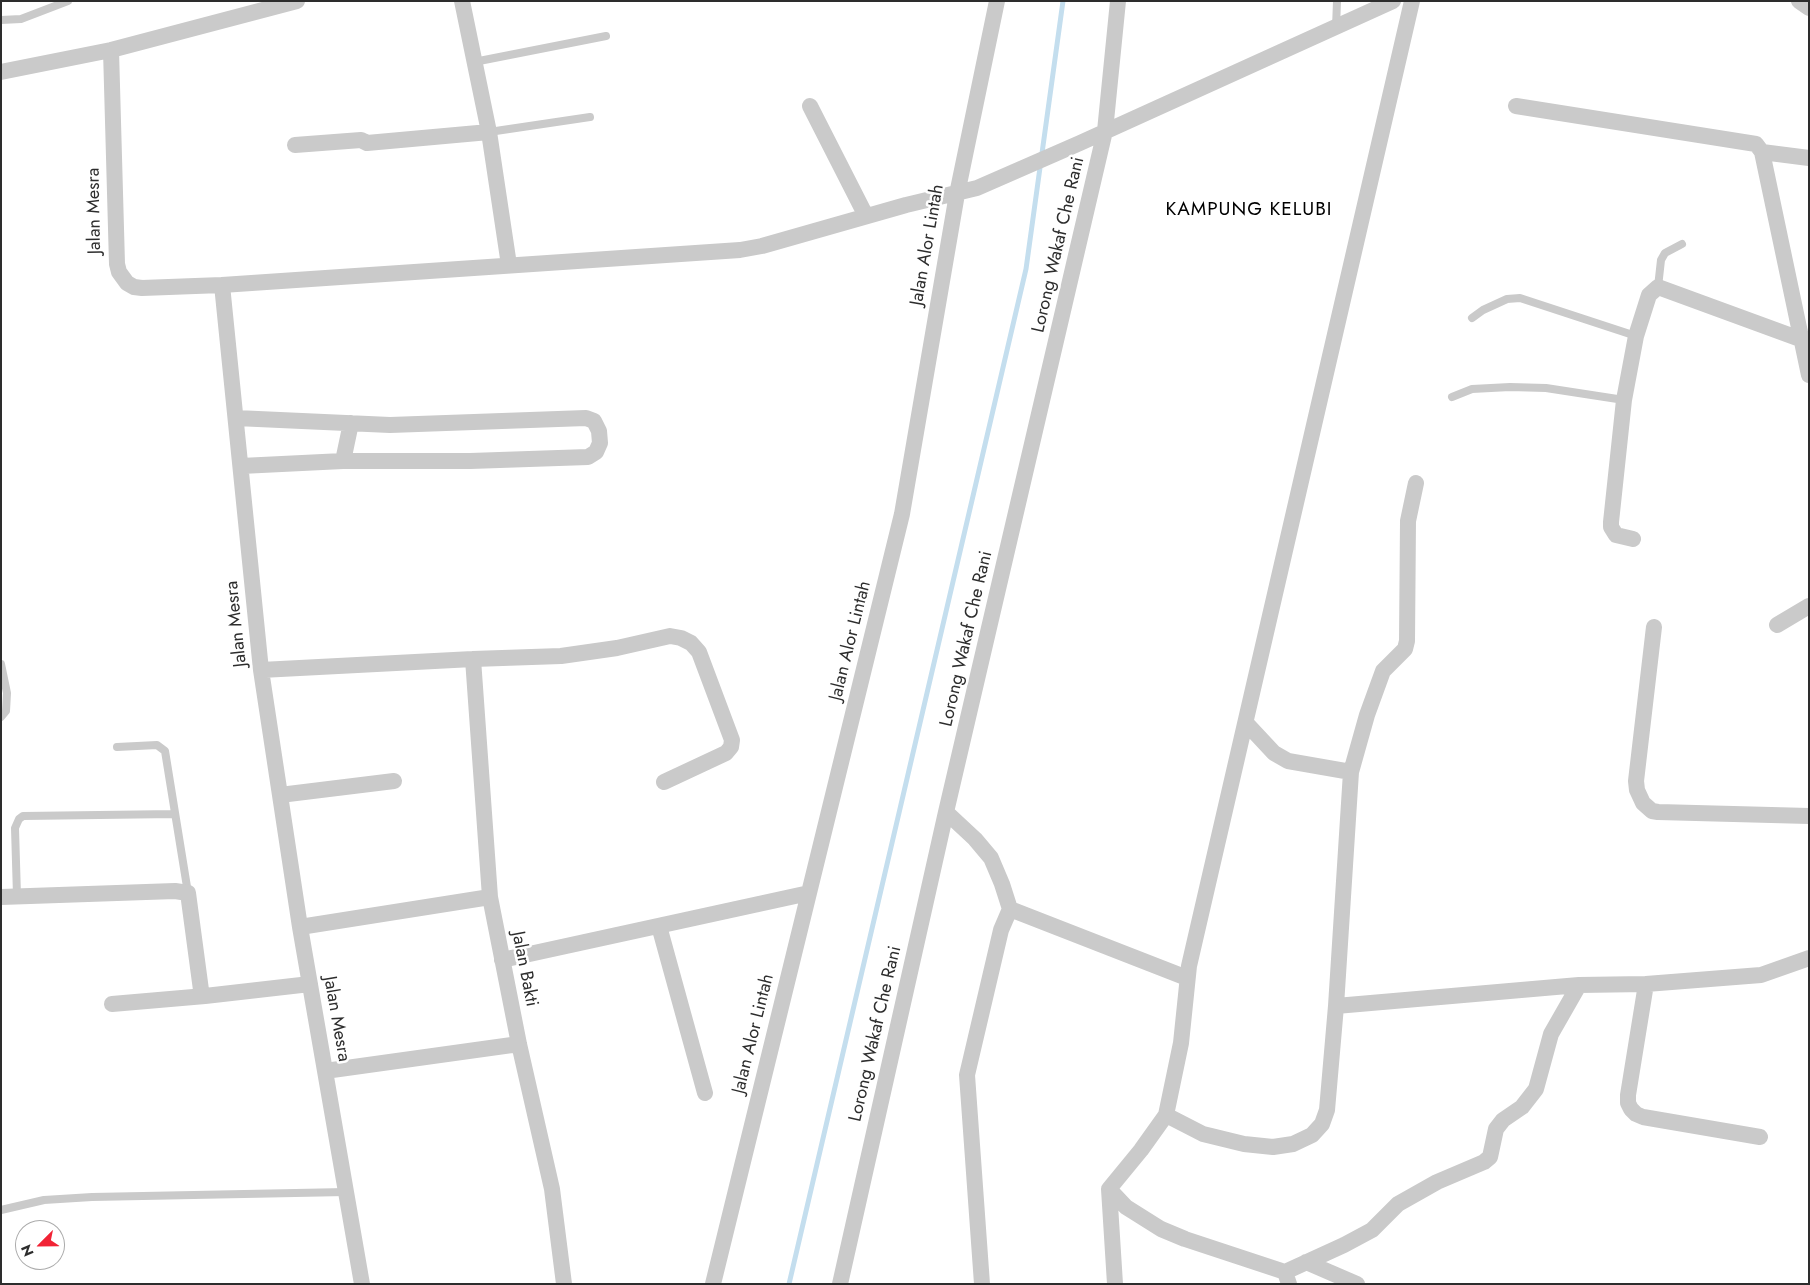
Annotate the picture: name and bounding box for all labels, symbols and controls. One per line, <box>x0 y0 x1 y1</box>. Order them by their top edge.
street label: Lorong Wakaf Che Rani <box>1028 155 1090 335</box>
street label: Jalan Mesra <box>83 168 107 254</box>
street label: Jalan Alor Lintah <box>907 183 949 307</box>
district label: KAMPUNG KELUBI <box>1164 199 1334 221</box>
street label: Lorong Wakaf Che Rani <box>936 549 998 729</box>
street label: Jalan Alor Lintah <box>826 579 876 703</box>
street label: Jalan Mesra <box>222 580 252 668</box>
street label: Jalan Bakti <box>506 930 542 1008</box>
street label: Lorong Wakaf Che Rani <box>845 944 907 1124</box>
street label: Jalan Alor Lintah <box>729 972 779 1096</box>
street label: Jalan Mesra <box>318 975 354 1063</box>
north arrow <box>15 1220 65 1270</box>
text: N <box>16 1241 38 1259</box>

